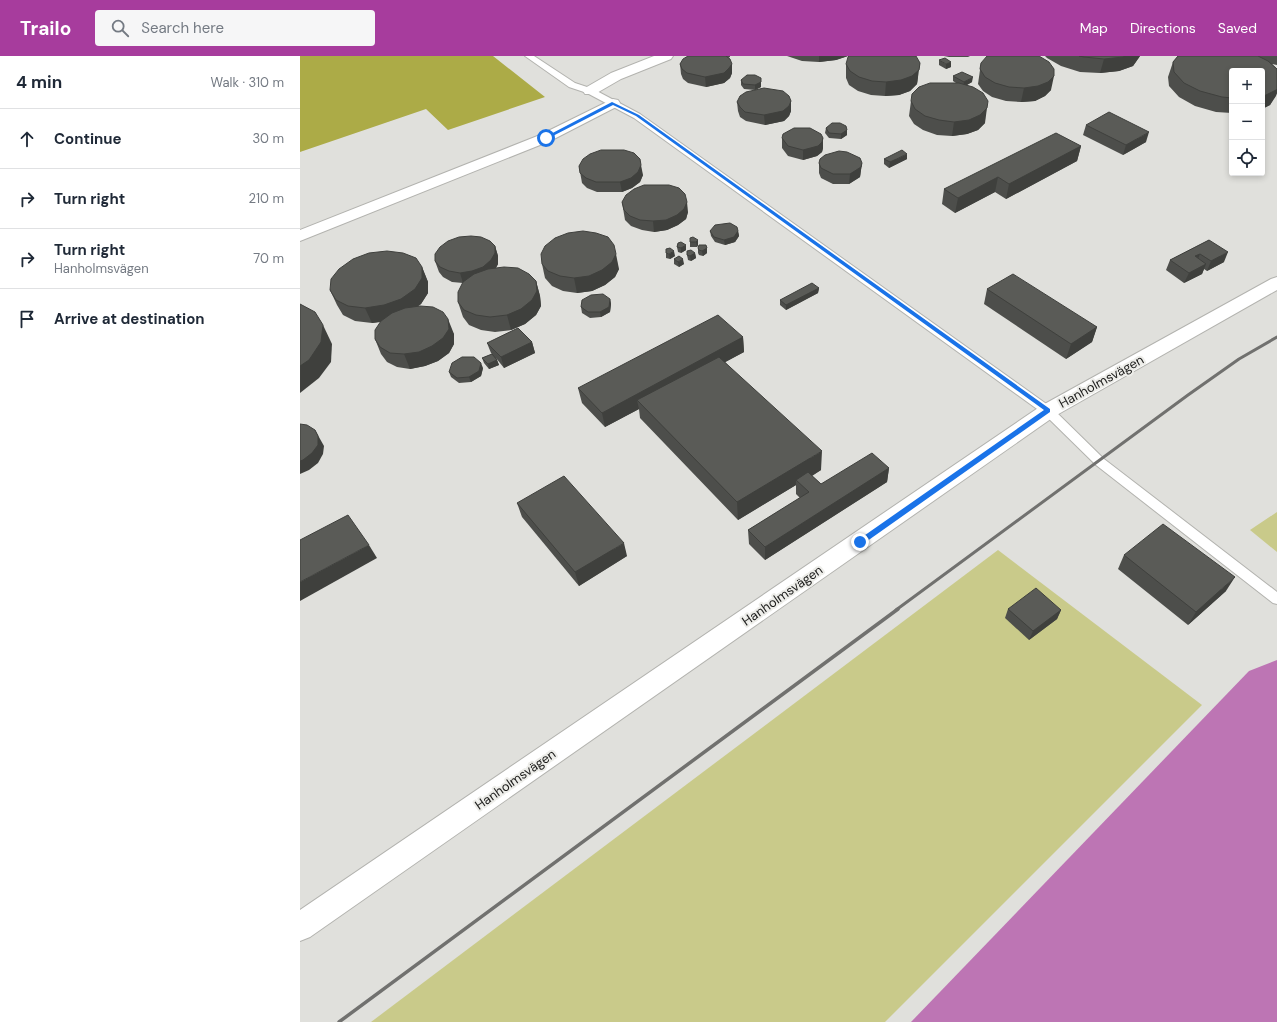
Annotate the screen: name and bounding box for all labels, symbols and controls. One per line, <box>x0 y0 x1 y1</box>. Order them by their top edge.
search box <box>95 10 375 46</box>
text: Trailo <box>20 16 71 41</box>
icon: search <box>109 17 131 39</box>
text: Search here <box>141 18 224 38</box>
text: Map <box>1080 19 1108 37</box>
text: Directions <box>1130 19 1196 37</box>
text: Saved <box>1218 19 1257 37</box>
map controls <box>1229 68 1265 176</box>
button: + <box>1229 68 1265 104</box>
text: 4 min <box>16 71 62 93</box>
text: Walk · 310 m <box>211 74 284 91</box>
button: − <box>1229 104 1265 140</box>
icon: ahead <box>16 128 38 150</box>
text: Continue <box>54 129 122 149</box>
route start <box>537 129 555 147</box>
text: 30 m <box>252 130 284 147</box>
button: locate <box>1229 140 1265 176</box>
icon: right <box>16 188 38 210</box>
text: Turn right <box>54 189 125 209</box>
text: 210 m <box>249 190 284 207</box>
text: Turn right <box>54 240 125 260</box>
icon: right <box>16 248 38 270</box>
text: 70 m <box>253 250 284 267</box>
text: Hanholmsvägen <box>54 260 149 277</box>
icon: arrive <box>16 308 38 330</box>
text: Arrive at destination <box>54 309 205 329</box>
street label: Hanholmsvägen <box>1056 351 1147 412</box>
route end <box>851 533 869 551</box>
street label: Hanholmsvägen <box>739 561 826 630</box>
street label: Hanholmsvägen <box>472 745 559 814</box>

